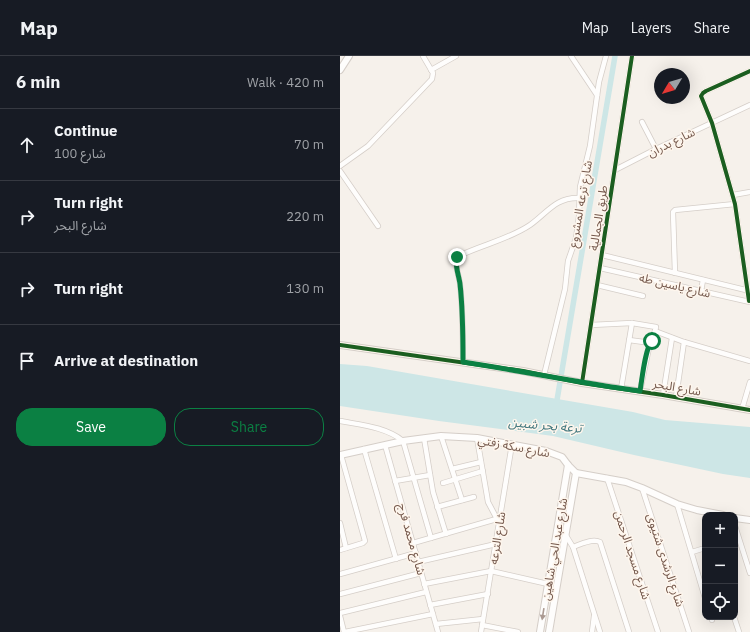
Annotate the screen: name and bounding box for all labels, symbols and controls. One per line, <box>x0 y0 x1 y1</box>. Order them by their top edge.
text: Map <box>20 16 58 40</box>
text: Map <box>582 19 609 37</box>
text: Layers <box>631 19 672 37</box>
text: Share <box>694 19 730 37</box>
north arrow <box>654 68 690 104</box>
text: 6 min <box>16 71 60 93</box>
text: Walk · 420 m <box>247 74 324 91</box>
text: Continue <box>54 121 118 140</box>
street label: شارع بدران <box>645 124 698 162</box>
icon: ahead <box>16 134 38 156</box>
text: 70 m <box>294 136 324 153</box>
text: شارع 100 <box>54 145 106 162</box>
street label: شارع ترعه المشروع <box>565 159 597 249</box>
street label: طريق الجمالية <box>585 184 612 252</box>
text: Turn right <box>54 193 123 212</box>
icon: right <box>16 206 38 228</box>
text: 220 m <box>286 208 324 225</box>
text: شارع البحر <box>54 217 107 234</box>
route end <box>448 248 466 266</box>
street label: شارع ياسين طه <box>637 270 712 302</box>
icon: right <box>16 278 38 300</box>
text: Turn right <box>54 279 123 298</box>
text: 130 m <box>286 280 324 297</box>
route start <box>643 332 661 350</box>
icon: arrive <box>16 350 38 372</box>
text: Arrive at destination <box>54 351 198 370</box>
street label: شارع البحر <box>650 375 702 401</box>
button: Save <box>16 408 166 446</box>
button: Share <box>174 408 324 446</box>
water label: ترعة بحر شبين <box>508 413 585 437</box>
street label: شارع سكة زفتي <box>476 432 551 463</box>
street label: شارع عبد الحي شاهين <box>538 497 573 602</box>
street label: شارع محمد فرج <box>393 501 429 577</box>
street label: شارع مسجد الرحمن <box>610 509 654 602</box>
street label: شارع الترعه <box>485 511 511 566</box>
street label: شارع الرشدى شتيوى <box>642 511 688 609</box>
map controls <box>702 512 738 620</box>
button: + <box>702 512 738 548</box>
button: − <box>702 548 738 584</box>
button: locate <box>702 584 738 620</box>
one-way arrow <box>540 608 546 620</box>

